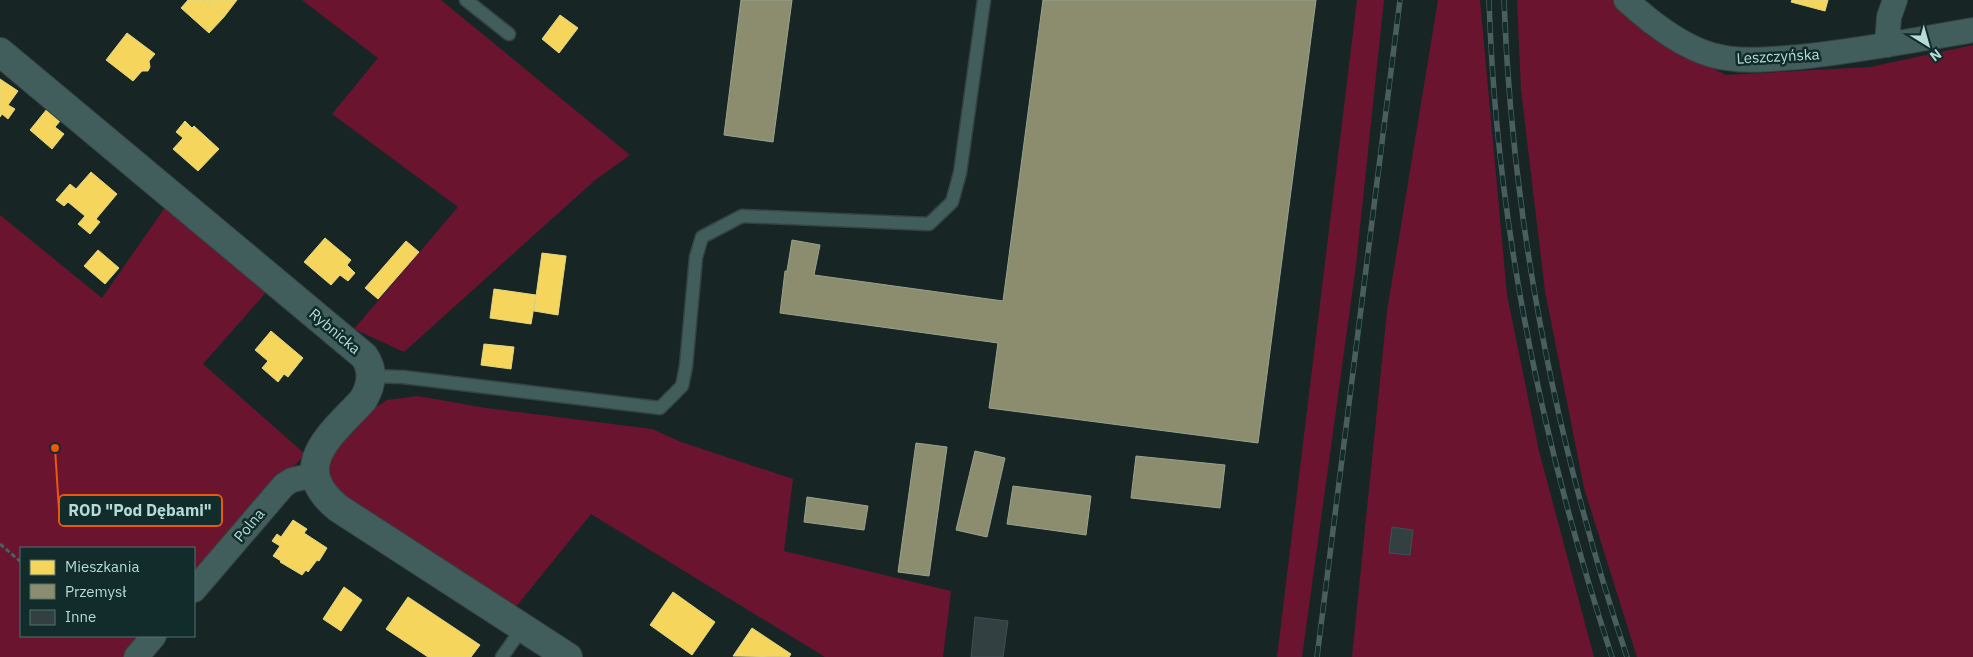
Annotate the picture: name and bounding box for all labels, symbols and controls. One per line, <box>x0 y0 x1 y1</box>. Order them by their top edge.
north arrow <box>1903 20 1953 70</box>
street label: Leszczyńska <box>1736 44 1820 68</box>
text: N <box>1926 45 1945 66</box>
street label: Rybnicka <box>305 304 365 358</box>
callout: ROD "Pod Dębami" <box>59 495 222 526</box>
text: ROD "Pod Dębami" <box>68 500 212 520</box>
street label: Polna <box>230 504 268 546</box>
legend <box>20 547 195 637</box>
text: Mieszkania <box>65 557 139 576</box>
text: Przemysł <box>65 582 127 601</box>
text: Inne <box>65 607 96 626</box>

